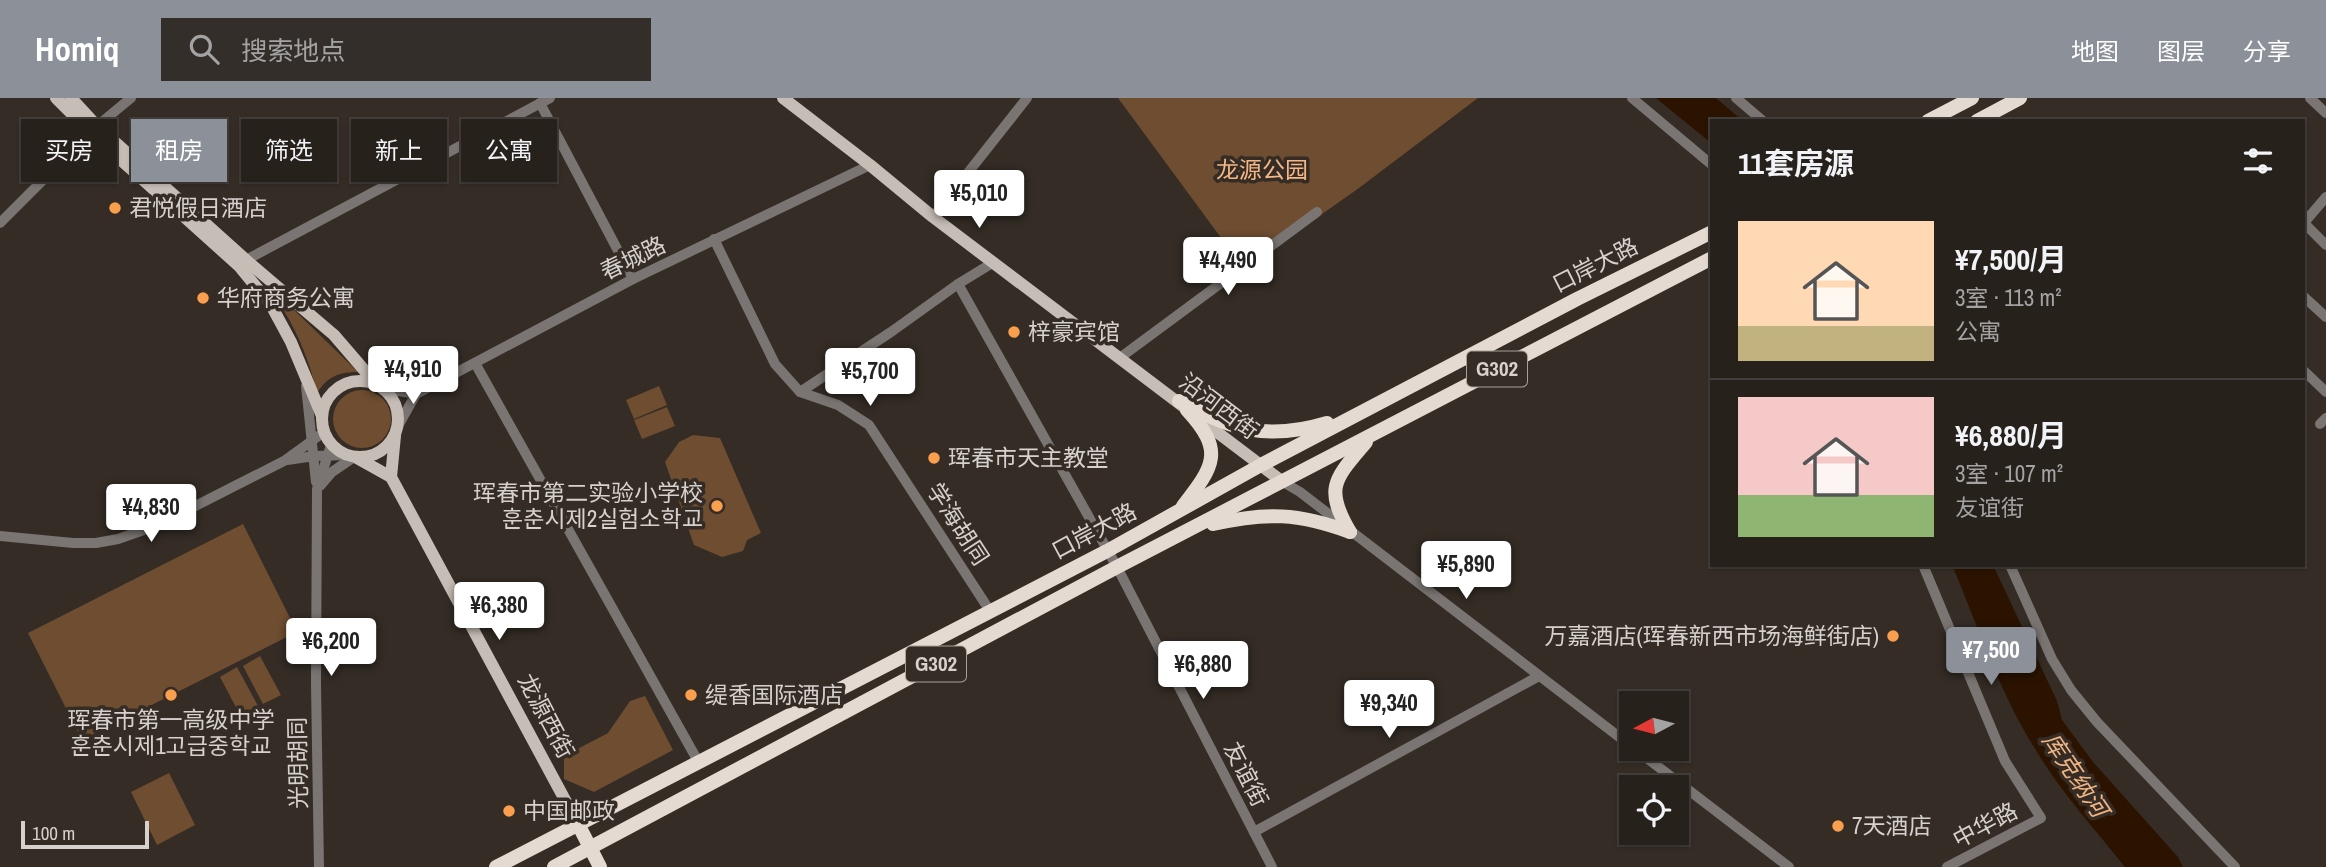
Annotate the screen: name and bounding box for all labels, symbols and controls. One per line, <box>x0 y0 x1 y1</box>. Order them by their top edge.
search box <box>161 18 651 81</box>
text: Homiq <box>35 27 119 71</box>
icon: search <box>185 30 223 68</box>
text: 搜索地点 <box>241 33 345 68</box>
text: 地图 <box>2071 35 2119 67</box>
text: 图层 <box>2157 35 2205 67</box>
text: 分享 <box>2243 35 2291 67</box>
chip: 买房 <box>21 119 117 182</box>
chip: 租房 <box>131 119 227 182</box>
chip: 筛选 <box>241 119 337 182</box>
chip: 新上 <box>351 119 447 182</box>
chip: 公寓 <box>461 119 557 182</box>
icon: filters <box>2239 142 2277 180</box>
text: 11套房源 <box>1738 143 1854 183</box>
park label: 龙源公园 <box>1216 154 1308 185</box>
pin: ¥5,010 <box>922 170 1036 230</box>
text: ¥5,010 <box>950 177 1008 208</box>
place label: 君悦假日酒店 <box>129 192 267 223</box>
marker: 君悦假日酒店 <box>107 200 123 216</box>
street label: 春城路 <box>595 228 671 287</box>
street label: 口岸大路 <box>1547 230 1643 299</box>
pin: ¥4,490 <box>1171 238 1285 297</box>
text: ¥7,500/月 <box>1955 239 2067 279</box>
text: ¥4,490 <box>1199 244 1257 275</box>
icon: home <box>1794 249 1878 333</box>
place label: 华府商务公寓 <box>217 282 355 313</box>
text: 3室 · 113 m² <box>1955 282 2062 313</box>
marker: 华府商务公寓 <box>195 290 211 306</box>
place label: 梓豪宾馆 <box>1028 316 1120 347</box>
text: 公寓 <box>1955 316 2001 347</box>
marker: 梓豪宾馆 <box>1006 324 1022 340</box>
pin: ¥4,910 <box>356 346 470 406</box>
pin: ¥5,700 <box>813 348 927 408</box>
road number: G302 <box>1467 352 1527 386</box>
text: ¥4,910 <box>384 353 442 384</box>
text: ¥5,700 <box>841 355 899 386</box>
street label: 沿河西街 <box>1173 366 1265 446</box>
text: ¥6,880/月 <box>1955 415 2067 455</box>
icon: home <box>1794 425 1878 509</box>
place label: 珲春市天主教堂 <box>948 442 1109 473</box>
marker: 珲春市天主教堂 <box>926 450 942 466</box>
text: 3室 · 107 m² <box>1955 458 2063 489</box>
place label: 珲春市第二实验小学校 훈춘시제2실험소학교 <box>473 477 703 534</box>
street label: 学海胡同 <box>920 477 996 571</box>
pin: ¥4,830 <box>94 484 208 544</box>
text: ¥4,830 <box>122 491 180 522</box>
text: 友谊街 <box>1955 492 2024 523</box>
street label: 口岸大路 <box>1046 495 1142 566</box>
marker: 珲春市第二实验小学校 훈춘시제2실험소학교 <box>709 498 725 514</box>
pin: ¥5,890 <box>1409 542 1523 601</box>
text: ¥5,890 <box>1437 548 1495 579</box>
pin: ¥6,380 <box>442 582 556 642</box>
text: ¥6,380 <box>470 589 528 620</box>
pin: ¥6,200 <box>274 618 388 678</box>
place label: 万嘉酒店(珲春新西市场海鲜街店) <box>1544 620 1879 651</box>
text: ¥6,200 <box>302 625 360 656</box>
marker: 万嘉酒店(珲春新西市场海鲜街店) <box>1885 628 1901 644</box>
pin: ¥7,500 <box>1934 628 2048 687</box>
text: ¥7,500 <box>1962 634 2020 665</box>
pin: ¥6,880 <box>1146 642 1260 701</box>
road number: G302 <box>906 646 966 682</box>
text: ¥6,880 <box>1174 648 1232 679</box>
street label: 龙源西街 <box>511 668 582 764</box>
place label: 缇香国际酒店 <box>705 679 843 710</box>
pin: ¥9,340 <box>1332 680 1446 740</box>
marker: 珲春市第一高级中学 훈춘시제1고급중학교 <box>163 687 179 703</box>
marker: 缇香国际酒店 <box>683 687 699 703</box>
text: ¥9,340 <box>1360 687 1418 718</box>
north arrow <box>1619 691 1689 761</box>
map controls <box>1619 691 1689 845</box>
place label: 珲春市第一高级中学 훈춘시제1고급중학교 <box>68 704 275 761</box>
street label: 光明胡同 <box>281 717 314 809</box>
water label: 库克纳河 <box>2036 726 2118 826</box>
street label: 友谊街 <box>1217 736 1276 812</box>
button: locate <box>1619 775 1689 845</box>
place label: 中国邮政 <box>523 795 615 826</box>
street label: 中华路 <box>1947 795 2023 854</box>
marker: 中国邮政 <box>501 803 517 819</box>
place label: 7天酒店 <box>1852 810 1932 841</box>
scale bar <box>21 818 149 850</box>
marker: 7天酒店 <box>1830 818 1846 834</box>
text: 100 m <box>32 820 75 846</box>

